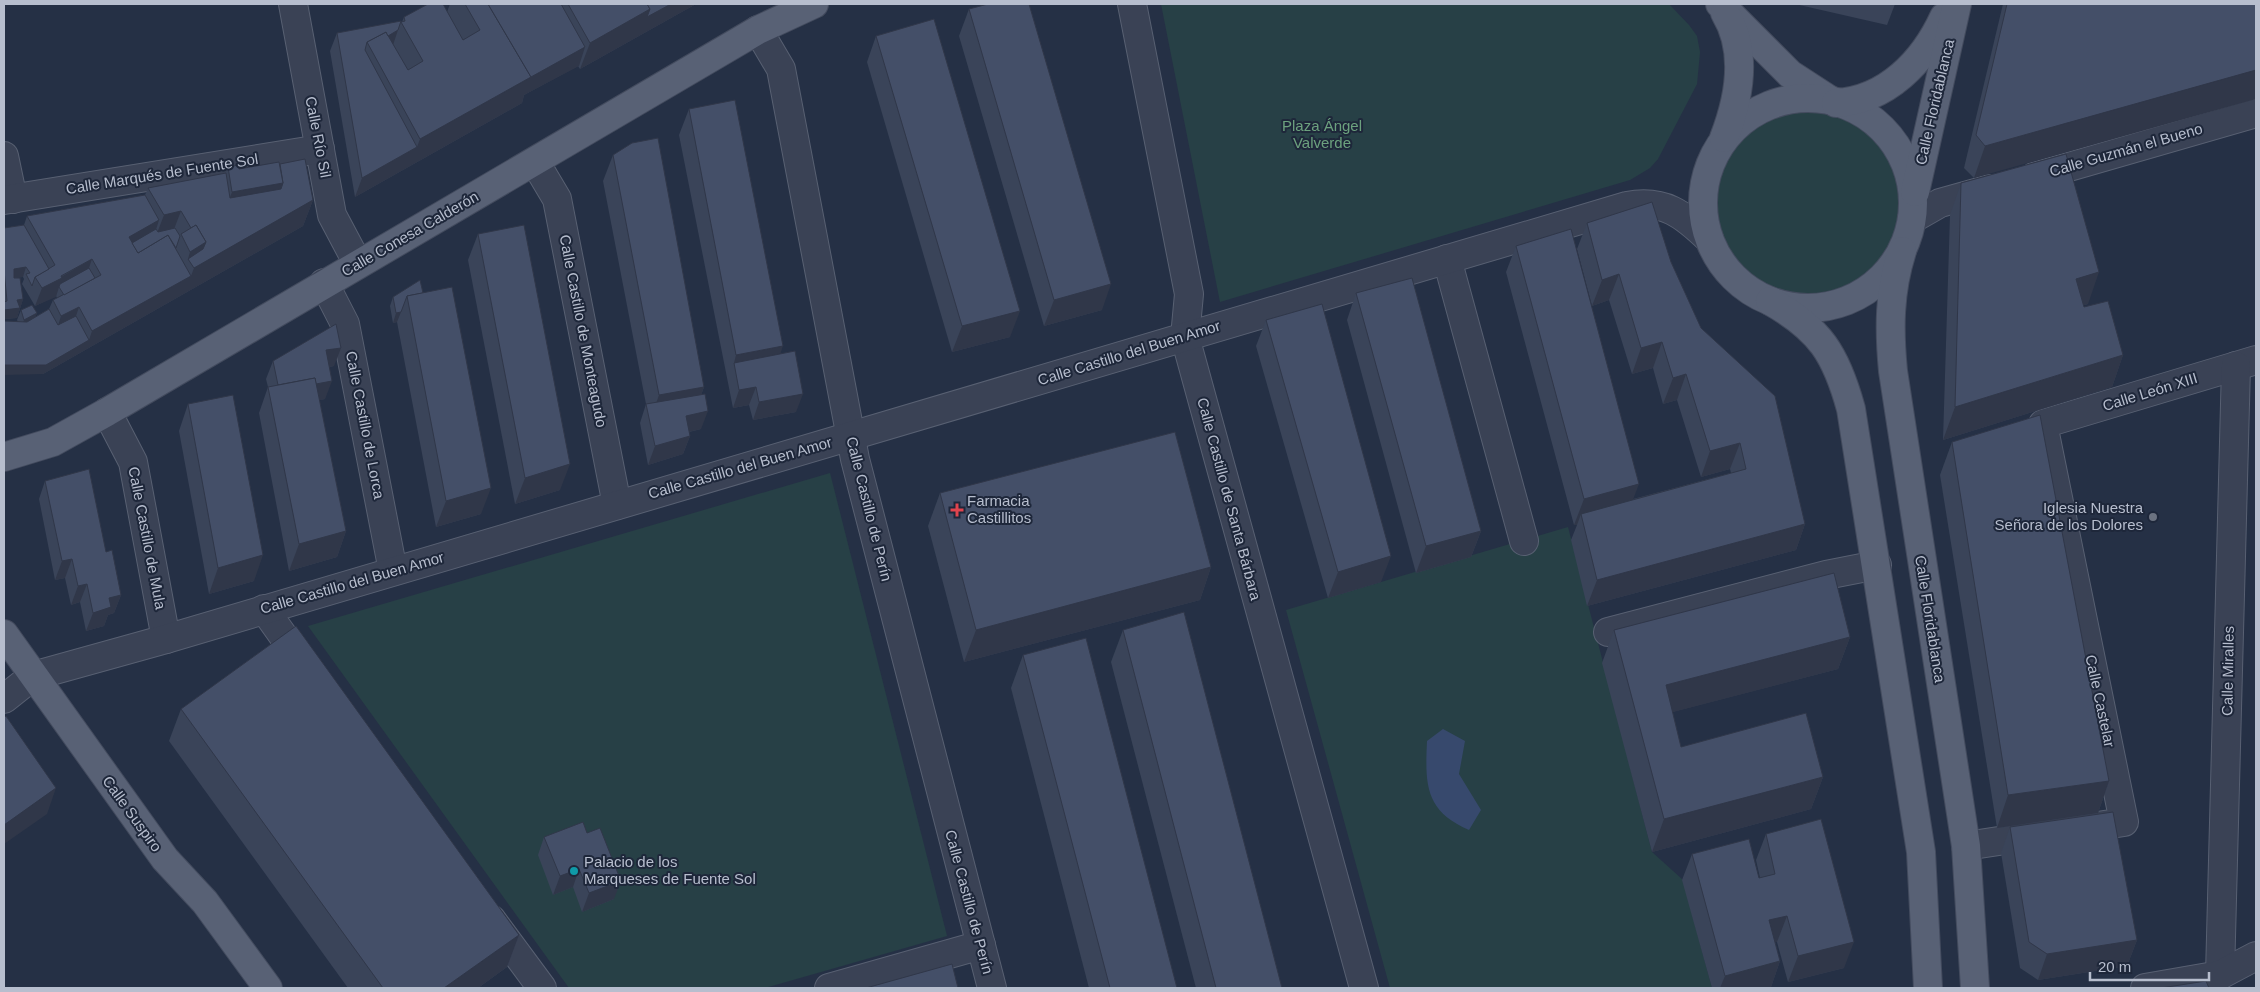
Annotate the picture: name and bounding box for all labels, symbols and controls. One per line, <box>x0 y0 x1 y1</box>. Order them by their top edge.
street label: Calle Floridablanca <box>1912 37 1957 166</box>
street label: Calle Río Sil <box>302 95 335 179</box>
park label: Plaza Ángel Valverde <box>1282 117 1362 151</box>
street label: Calle Guzmán el Bueno <box>2047 120 2204 180</box>
street label: Calle Marqués de Fuente Sol <box>65 150 259 197</box>
street label: Calle Conesa Calderón <box>338 187 481 280</box>
street label: Calle Castillo de Monteagudo <box>556 233 611 429</box>
street label: Calle Castillo del Buen Amor <box>1035 317 1222 388</box>
street label: Calle Castillo de Lorca <box>343 350 388 501</box>
street label: Calle León XIII <box>2100 369 2199 414</box>
street label: Calle Castillo de Santa Bárbara <box>1194 396 1265 603</box>
street label: Calle Castillo del Buen Amor <box>646 433 834 502</box>
street label: Calle Castillo de Perín <box>843 435 896 583</box>
street label: Calle Castillo de Mula <box>125 465 170 611</box>
place label: Farmacia Castillitos <box>967 492 1031 526</box>
place label: Iglesia Nuestra Señora de los Dolores <box>1995 499 2144 533</box>
marker: Farmacia Castillitos <box>951 504 963 516</box>
marker: Iglesia Nuestra Señora de los Dolores <box>2147 511 2159 523</box>
street label: Calle Castillo del Buen Amor <box>258 548 446 617</box>
street label: Calle Floridablanca <box>1912 554 1949 684</box>
street label: Calle Miralles <box>2218 626 2237 716</box>
street label: Calle Castelar <box>2082 653 2119 749</box>
street label: Calle Suspiro <box>99 773 166 855</box>
street label: Calle Castillo de Perín <box>942 828 997 976</box>
place label: Palacio de los Marqueses de Fuente Sol <box>584 853 756 887</box>
marker: Palacio de los Marqueses de Fuente Sol <box>568 865 580 877</box>
scale bar <box>2090 950 2209 982</box>
text: 20 m <box>2098 958 2131 975</box>

